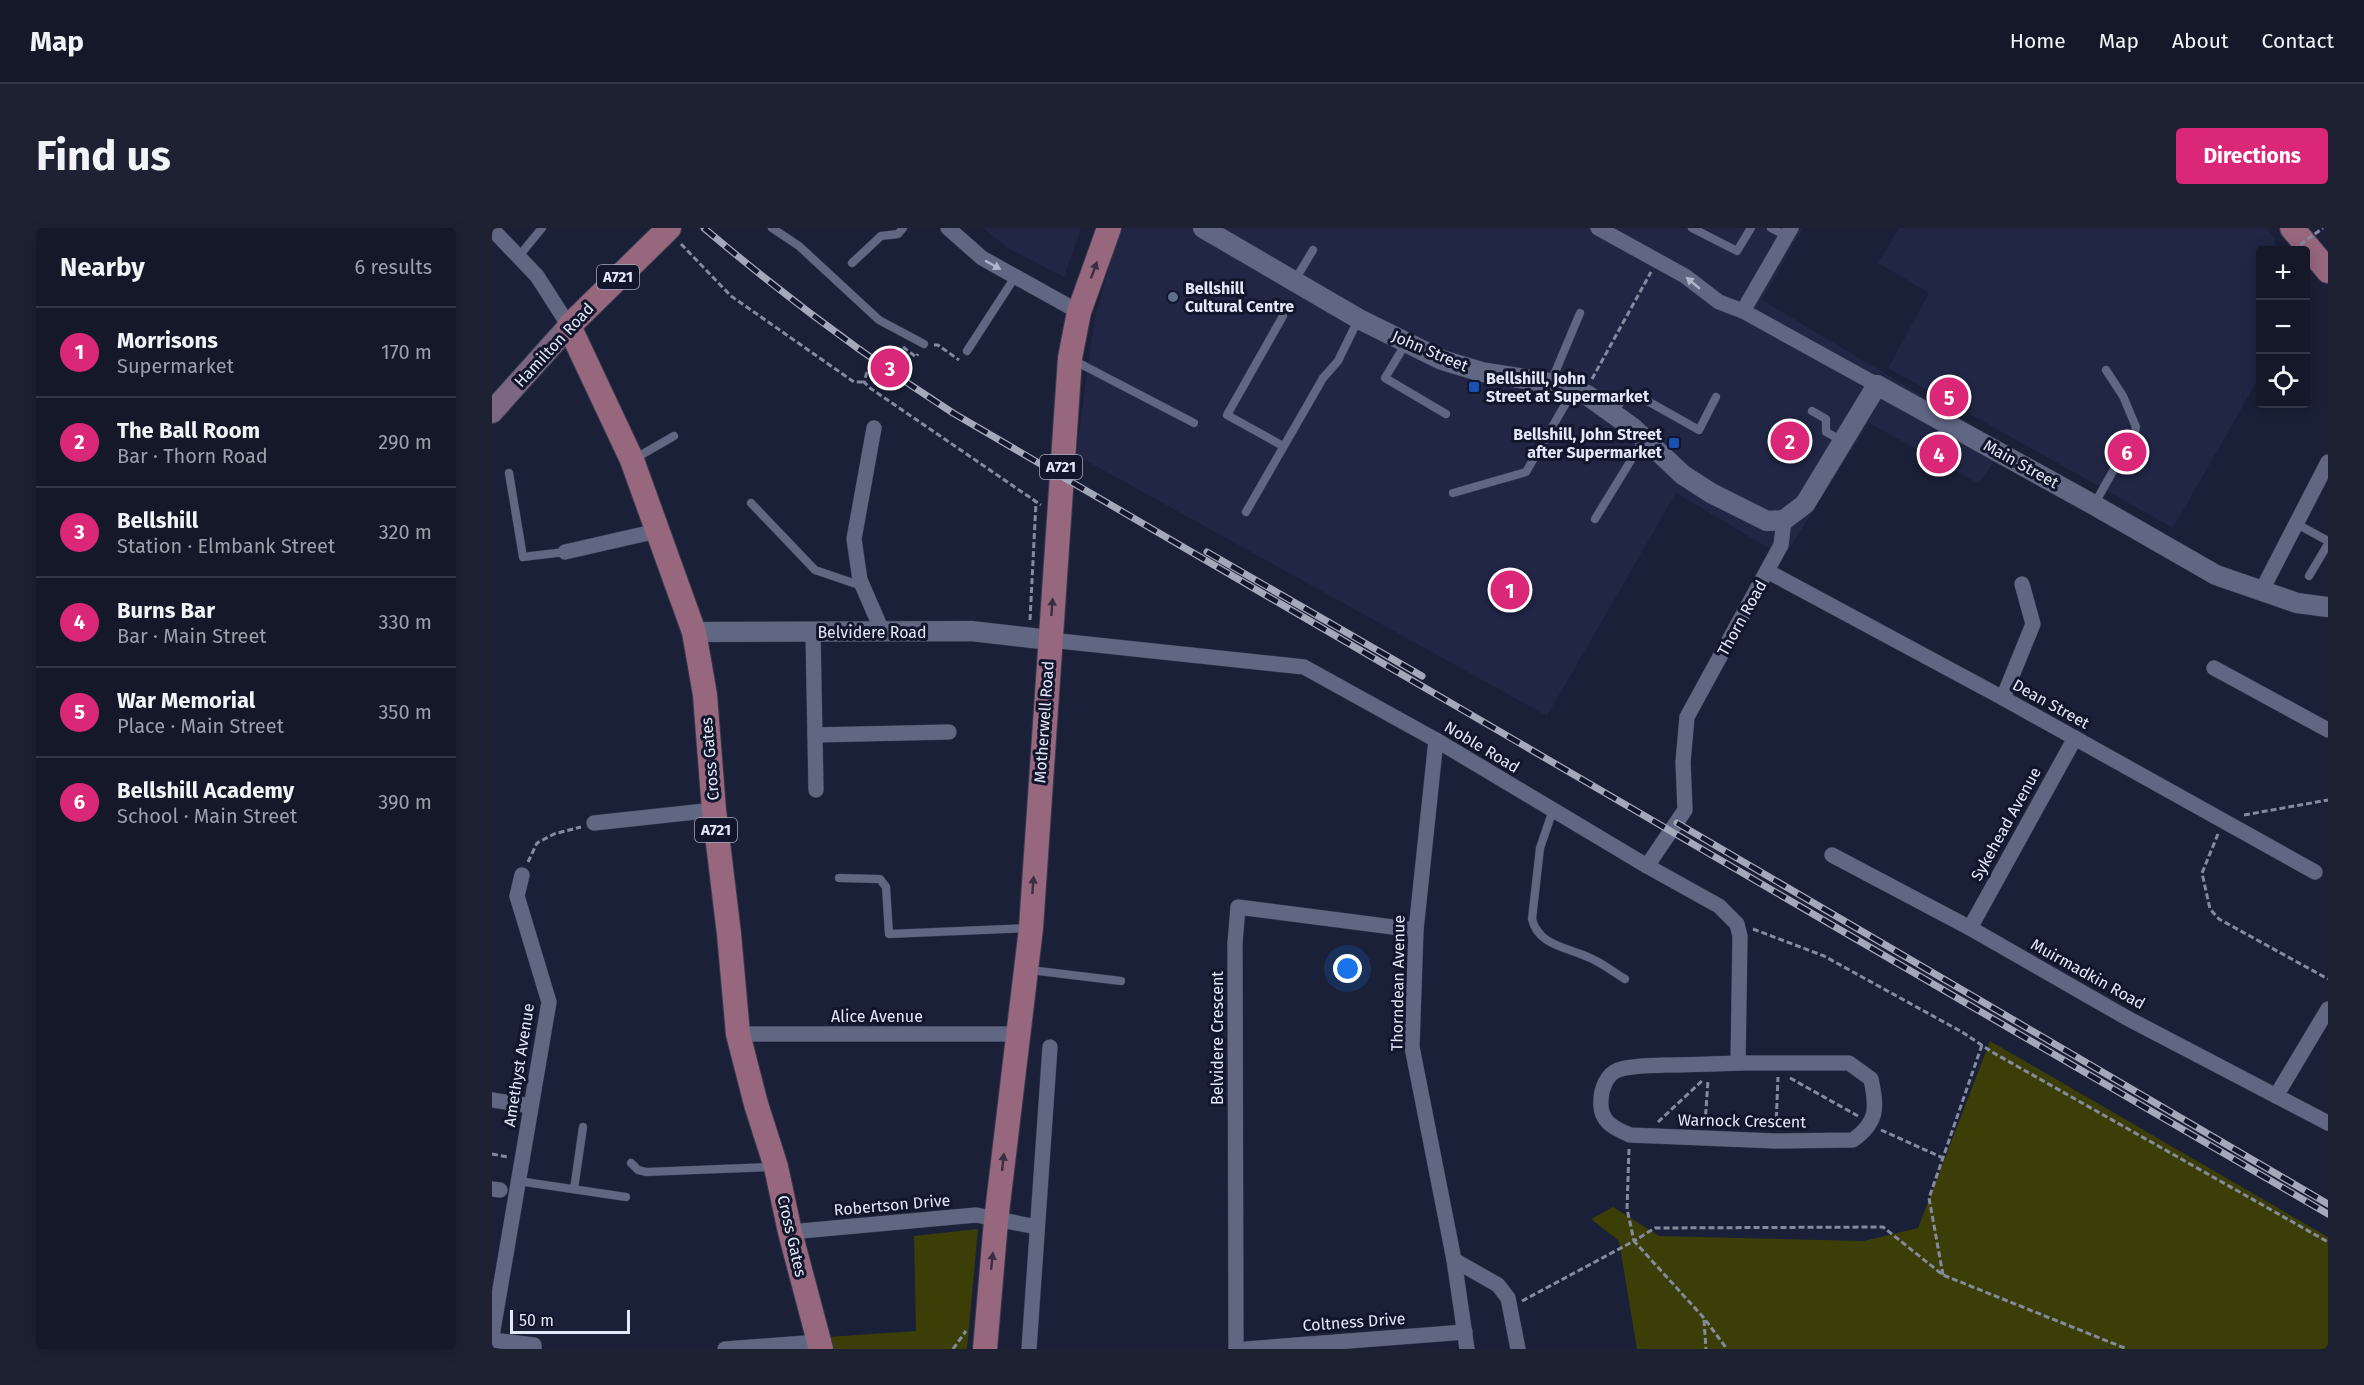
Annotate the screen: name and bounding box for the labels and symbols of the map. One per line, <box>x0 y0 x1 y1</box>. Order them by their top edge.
one-way arrow <box>985 260 1002 270</box>
one-way arrow <box>1089 261 1099 279</box>
road number: A721 <box>597 265 639 289</box>
one-way arrow <box>1685 276 1701 289</box>
place label: Bellshill Cultural Centre <box>1185 279 1294 316</box>
marker: Bellshill Cultural Centre <box>1166 290 1180 304</box>
street label: Hamilton Road <box>510 299 598 391</box>
street label: John Street <box>1389 327 1471 376</box>
pin: 3 <box>870 346 910 390</box>
place label: Bellshill, John Street at Supermarket <box>1486 369 1650 406</box>
pin: 5 <box>1930 374 1968 420</box>
marker: Bellshill, John Street at Supermarket <box>1467 380 1481 394</box>
pin: 2 <box>1770 418 1810 464</box>
place label: Bellshill, John Street after Supermarket <box>1513 425 1663 462</box>
pin: 6 <box>2108 430 2146 474</box>
pin: 4 <box>1920 432 1958 476</box>
marker: Bellshill, John Street after Supermarket <box>1667 436 1681 450</box>
street label: Main Street <box>1980 436 2062 492</box>
road number: A721 <box>1040 455 1082 479</box>
pin: 1 <box>1490 568 1530 613</box>
street label: Thorn Road <box>1713 577 1771 659</box>
one-way arrow <box>1047 597 1056 616</box>
street label: Belvidere Road <box>817 623 927 642</box>
street label: Motherwell Road <box>1030 660 1058 784</box>
street label: Dean Street <box>2009 675 2093 733</box>
street label: Cross Gates <box>697 717 723 801</box>
street label: Noble Road <box>1441 717 1523 777</box>
street label: Sykehead Avenue <box>1967 764 2045 884</box>
road number: A721 <box>695 818 737 842</box>
one-way arrow <box>1029 876 1038 895</box>
street label: Thorndean Avenue <box>1387 915 1409 1051</box>
street label: Muirmadkin Road <box>2028 935 2148 1013</box>
your location <box>1333 954 1362 983</box>
street label: Belvidere Crescent <box>1208 971 1227 1105</box>
street label: Amethyst Avenue <box>500 1002 538 1128</box>
street label: Alice Avenue <box>831 1007 923 1026</box>
street label: Warnock Crescent <box>1678 1110 1806 1132</box>
one-way arrow <box>998 1153 1007 1172</box>
street label: Robertson Drive <box>833 1190 951 1220</box>
street label: Cross Gates <box>773 1193 811 1279</box>
one-way arrow <box>987 1251 997 1270</box>
scale bar <box>510 1307 630 1334</box>
street label: Coltness Drive <box>1302 1309 1406 1335</box>

